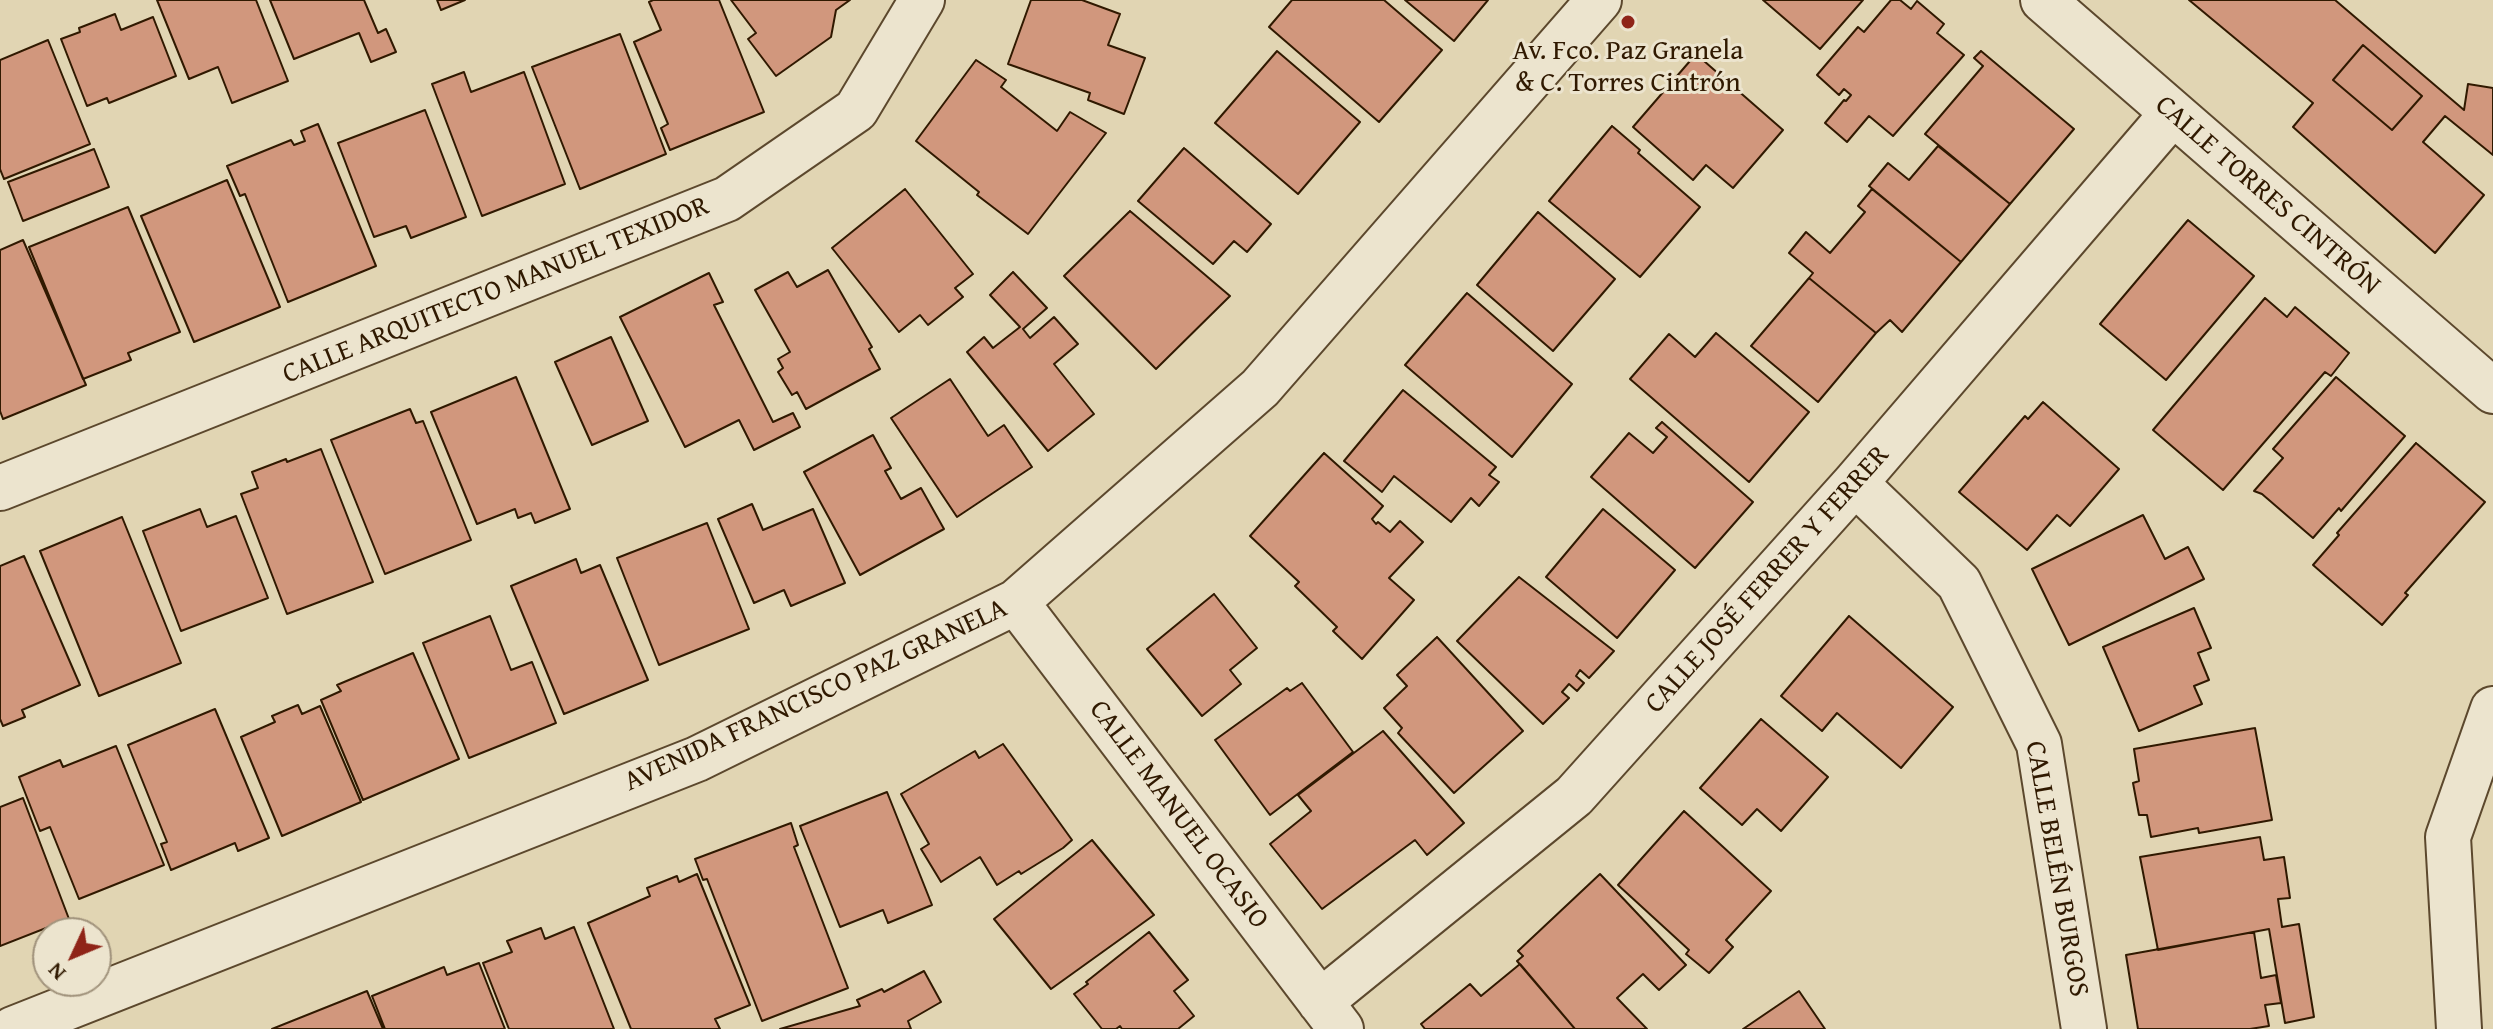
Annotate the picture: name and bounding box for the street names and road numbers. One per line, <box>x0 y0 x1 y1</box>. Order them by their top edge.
street label: CALLE TORRES CINTRÓN <box>2148 89 2386 303</box>
street label: CALLE ARQUITECTO MANUEL TEXIDOR <box>278 190 714 392</box>
street label: CALLE JOSÉ FERRER Y FERRER <box>1639 439 1897 721</box>
street label: AVENIDA FRANCISCO PAZ GRANELA <box>619 592 1013 800</box>
street label: CALLE MANUEL OCASIO <box>1081 694 1275 936</box>
street label: CALLE BELÉN BURGOS <box>2017 739 2095 999</box>

